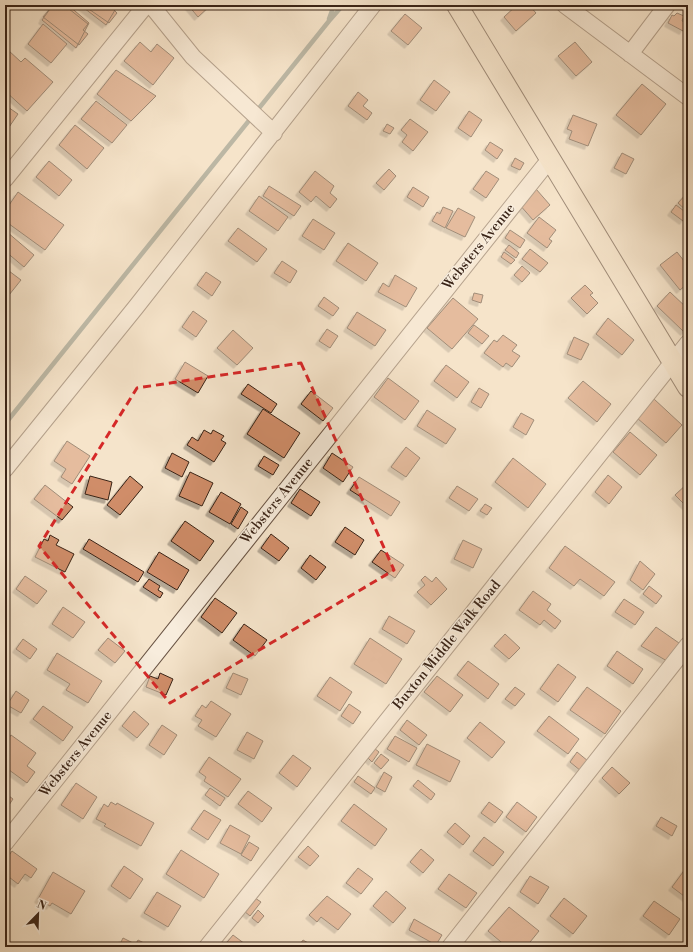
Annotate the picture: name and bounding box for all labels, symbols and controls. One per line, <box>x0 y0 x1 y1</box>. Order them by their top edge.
street label: Websters Avenue <box>438 200 519 295</box>
street label: Websters Avenue <box>236 454 317 549</box>
street label: Buxton Middle Walk Road <box>389 577 505 714</box>
street label: Websters Avenue <box>35 707 116 802</box>
north arrow <box>18 894 58 934</box>
text: N <box>35 898 49 914</box>

